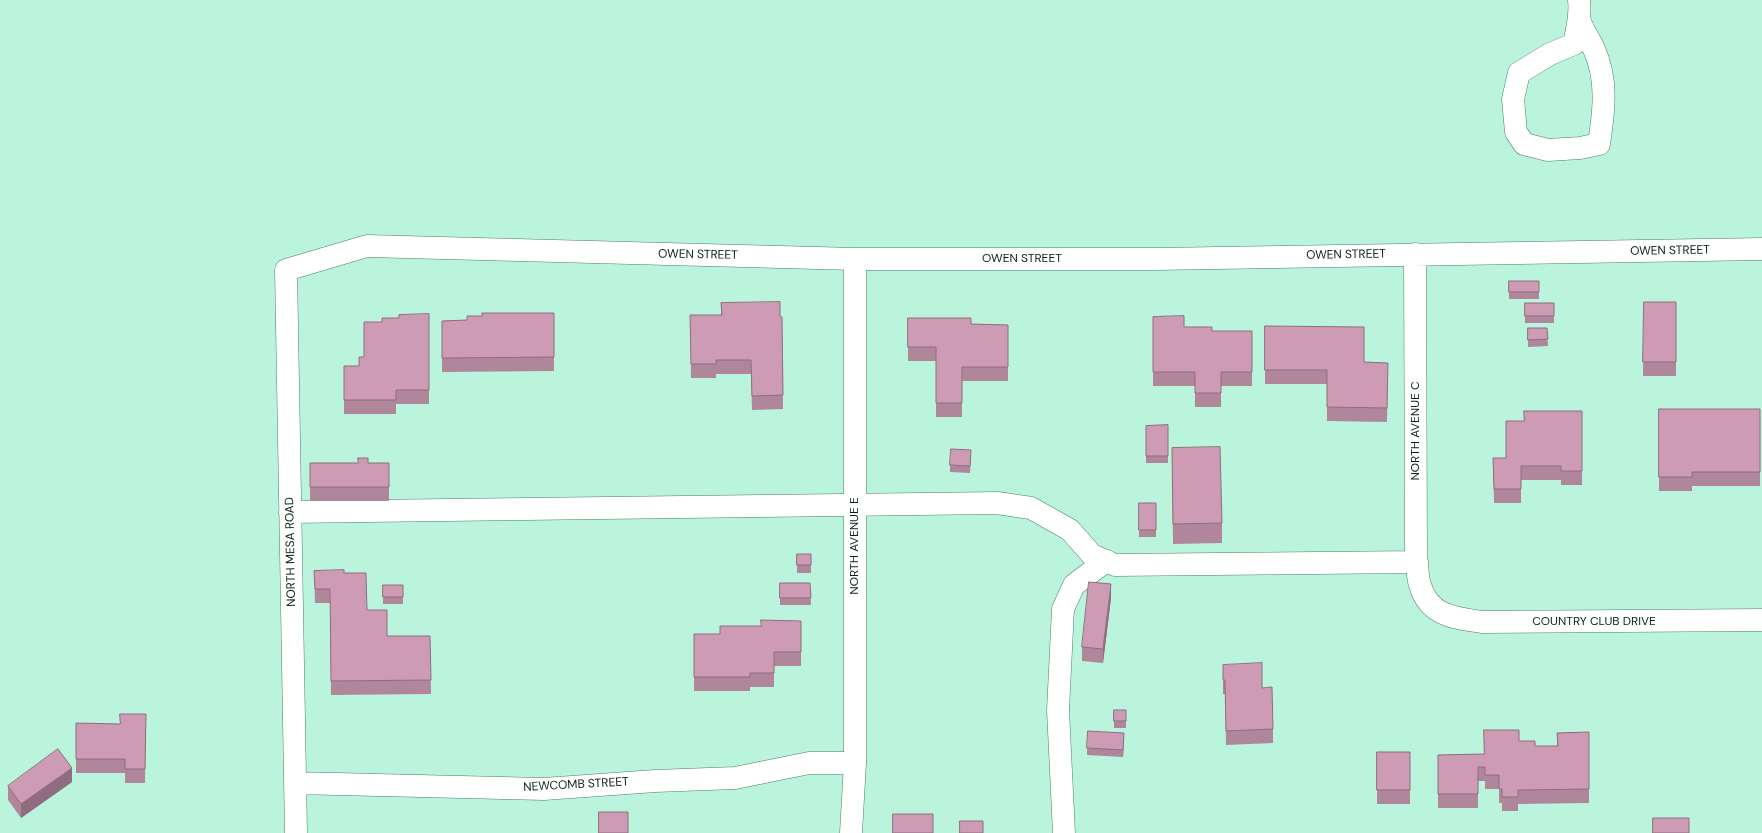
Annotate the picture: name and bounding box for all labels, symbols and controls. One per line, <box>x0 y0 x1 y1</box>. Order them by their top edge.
street label: OWEN STREET <box>1630 243 1710 259</box>
street label: OWEN STREET <box>658 247 738 263</box>
street label: OWEN STREET <box>1306 247 1386 263</box>
street label: OWEN STREET <box>982 252 1062 266</box>
street label: NORTH AVENUE C <box>1409 381 1423 481</box>
street label: NORTH MESA ROAD <box>283 497 299 607</box>
street label: NORTH AVENUE E <box>848 497 862 595</box>
street label: COUNTRY CLUB DRIVE <box>1532 615 1656 629</box>
street label: NEWCOMB STREET <box>523 775 629 795</box>

